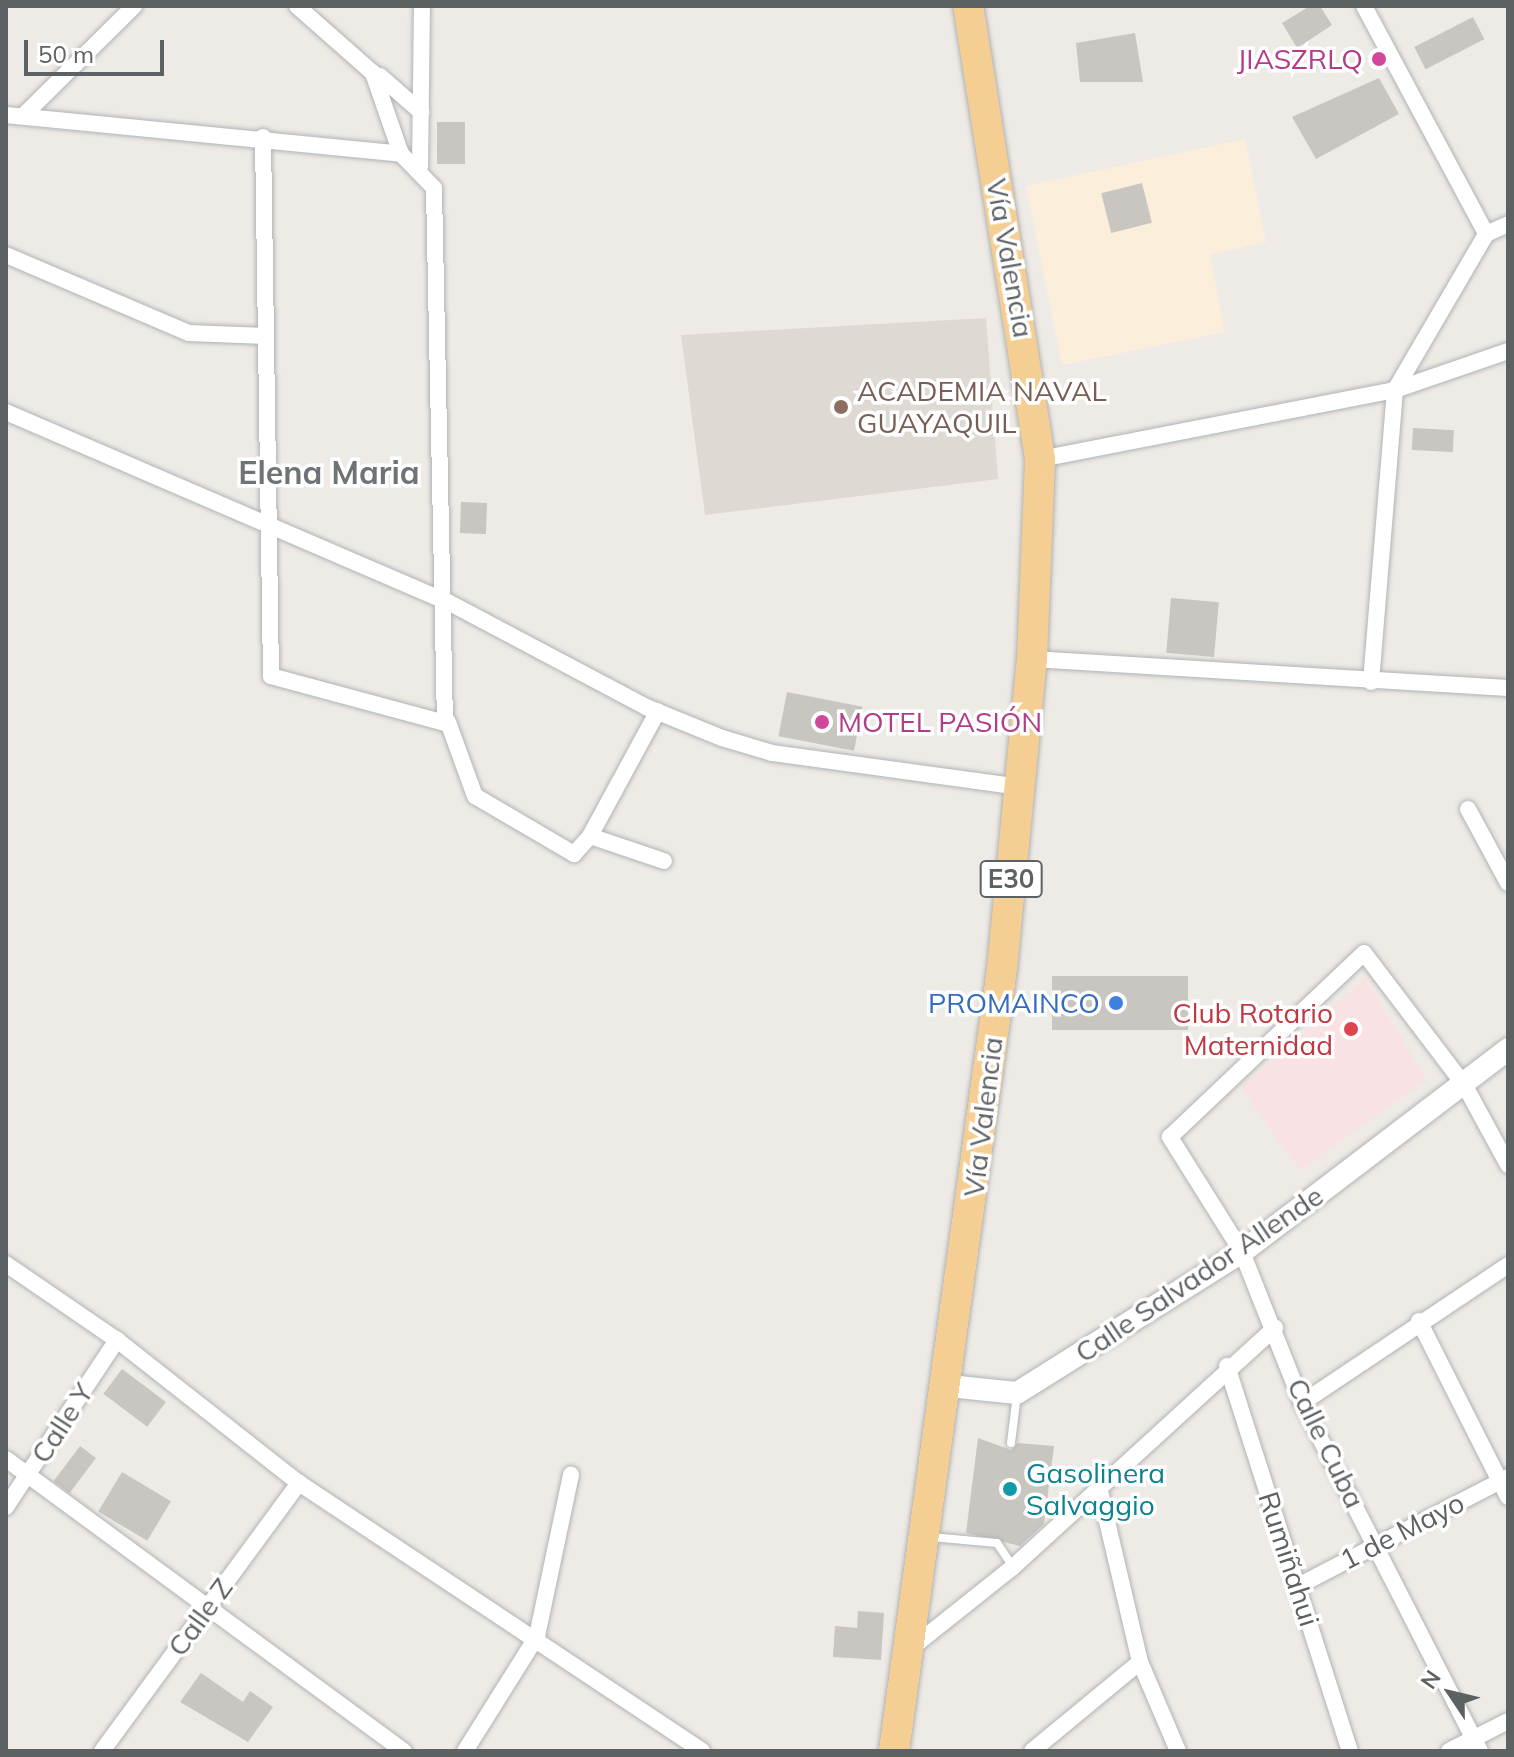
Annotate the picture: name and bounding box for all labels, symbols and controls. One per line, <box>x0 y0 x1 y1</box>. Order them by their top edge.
scale bar <box>28 24 168 74</box>
text: 50 m <box>38 39 94 69</box>
place label: JIASZRLQ <box>1237 42 1363 76</box>
marker: JIASZRLQ <box>1370 50 1388 68</box>
street label: Vía Valencia <box>980 176 1040 340</box>
place label: ACADEMIA NAVAL GUAYAQUIL <box>857 374 1107 440</box>
marker: ACADEMIA NAVAL GUAYAQUIL <box>832 398 850 416</box>
district label: Elena Maria <box>238 453 420 491</box>
place label: MOTEL PASIÓN <box>838 705 1042 739</box>
marker: MOTEL PASIÓN <box>813 713 831 731</box>
road number: E30 <box>979 857 1043 901</box>
place label: PROMAINCO <box>928 986 1100 1020</box>
marker: PROMAINCO <box>1107 994 1125 1012</box>
place label: Club Rotario Maternidad <box>1173 996 1333 1062</box>
marker: Club Rotario Maternidad <box>1340 1018 1362 1040</box>
street label: Vía Valencia <box>957 1035 1009 1199</box>
street label: Calle Salvador Allende <box>1069 1179 1329 1369</box>
street label: Calle Cuba <box>1280 1373 1372 1513</box>
street label: Calle Y <box>24 1377 100 1469</box>
place label: Gasolinera Salvaggio <box>1026 1456 1165 1522</box>
marker: Gasolinera Salvaggio <box>1001 1480 1019 1498</box>
street label: 1 de Mayo <box>1334 1485 1470 1577</box>
street label: Rumiñahui <box>1252 1488 1326 1630</box>
street label: Calle Z <box>161 1572 239 1662</box>
north arrow <box>1410 1653 1490 1733</box>
text: N <box>1414 1664 1447 1694</box>

